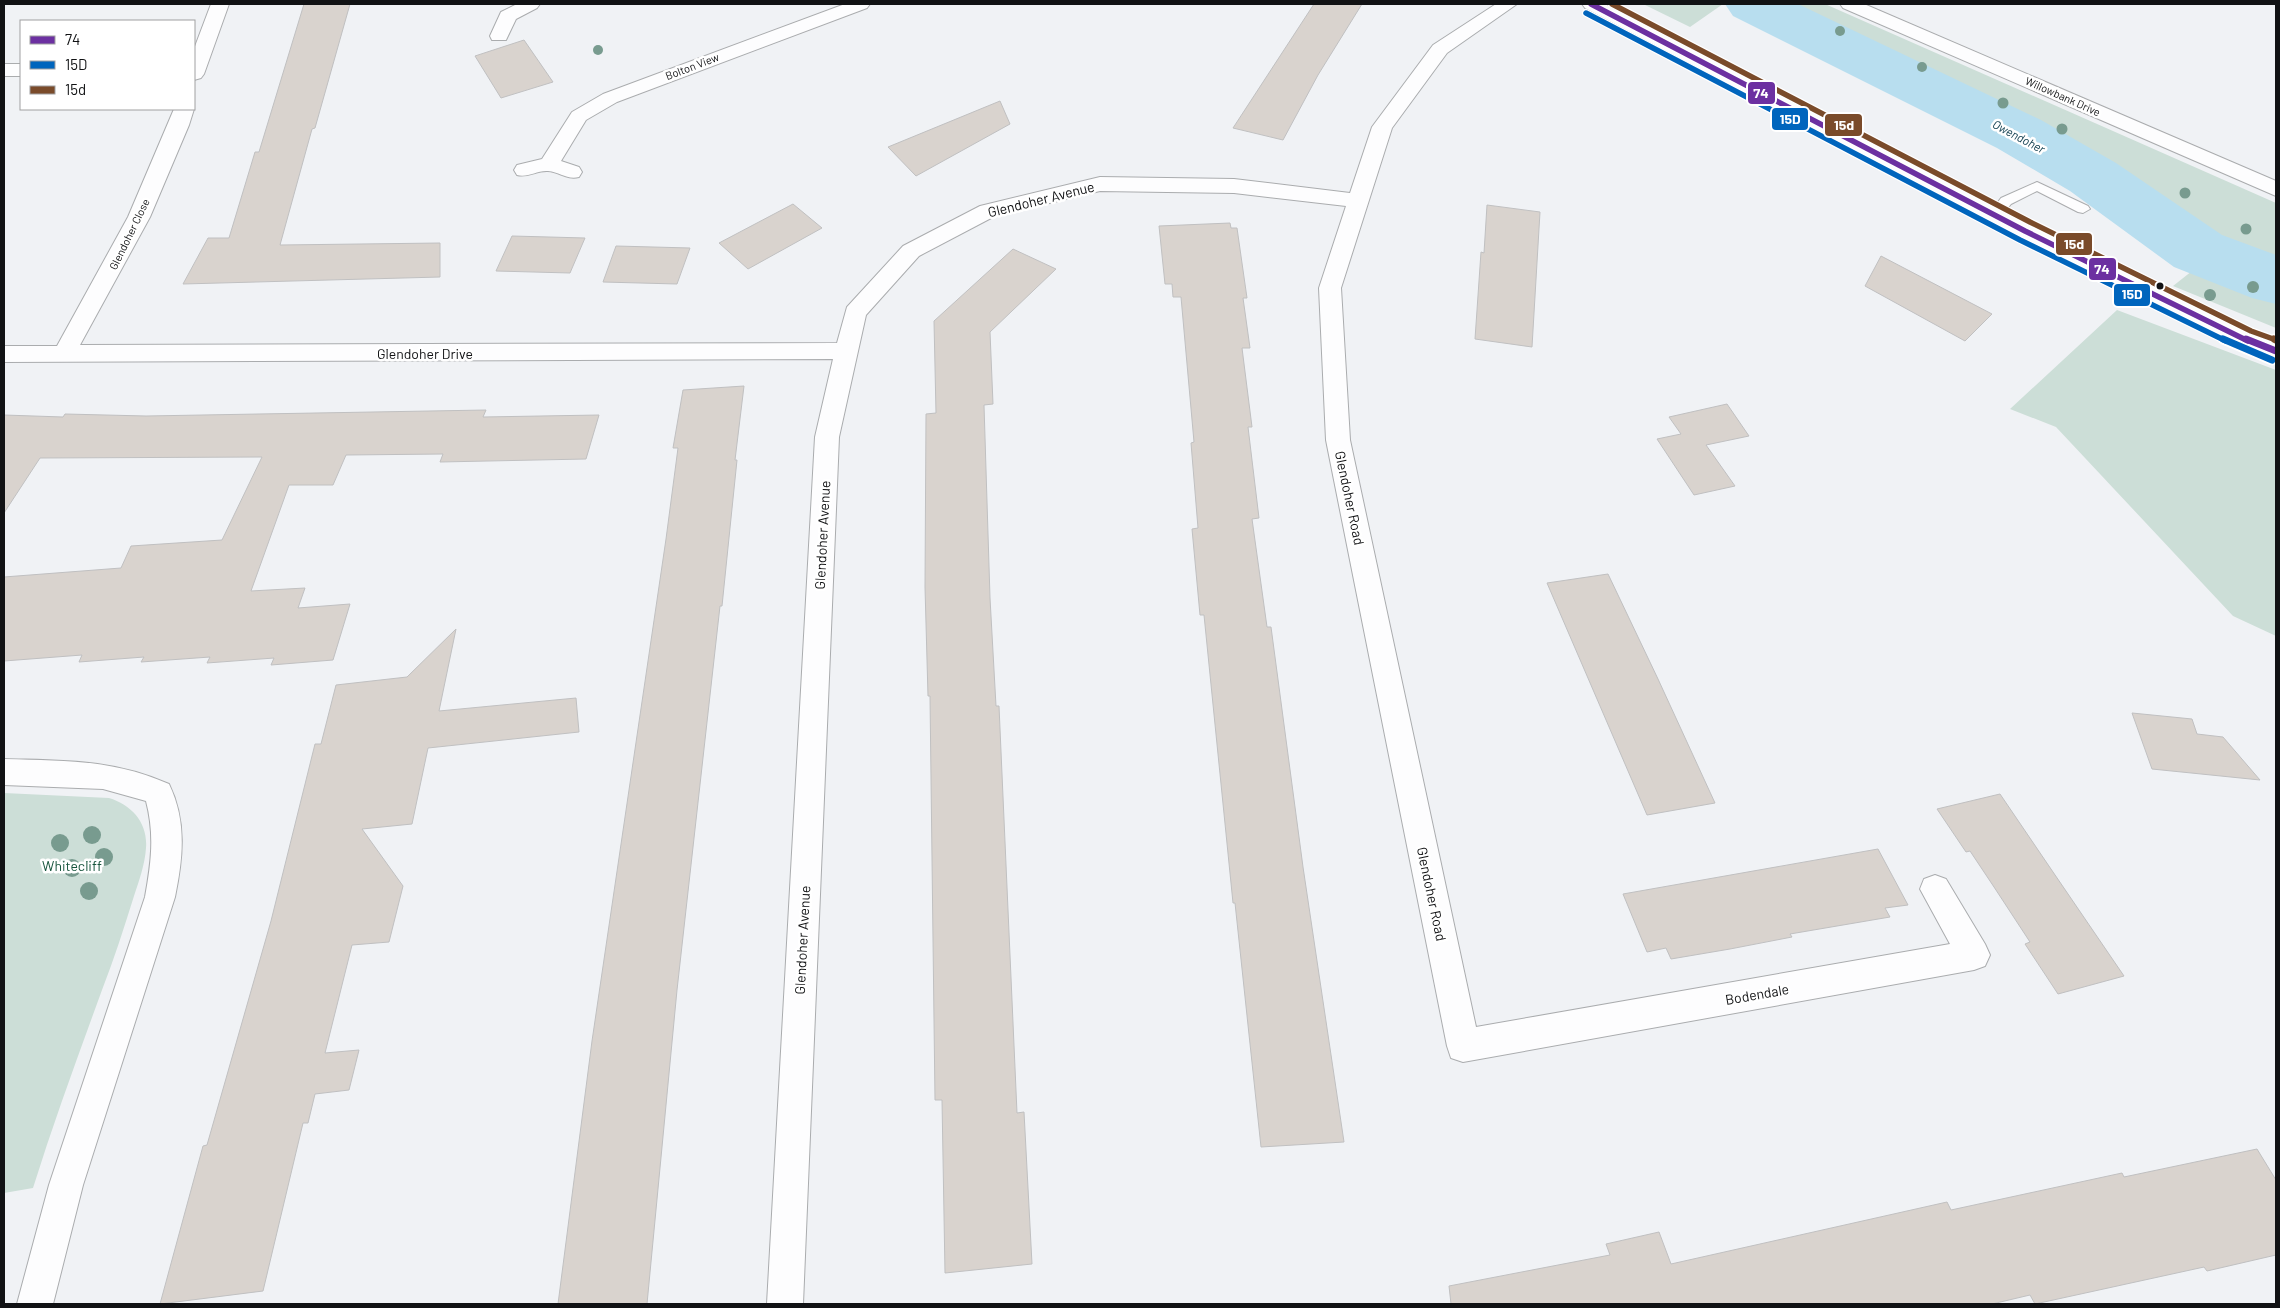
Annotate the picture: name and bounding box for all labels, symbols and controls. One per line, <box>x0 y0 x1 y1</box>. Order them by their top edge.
legend <box>20 20 195 110</box>
text: 74 <box>65 30 80 48</box>
street label: Bolton View <box>663 50 721 82</box>
text: 15D <box>65 55 87 73</box>
street label: Willowbank Drive <box>2023 74 2103 118</box>
text: 15d <box>65 80 86 98</box>
line badge: 74 <box>1747 81 1776 105</box>
text: 74 <box>1753 84 1769 101</box>
line badge: 15D <box>1771 107 1809 131</box>
text: 15D <box>1779 110 1801 127</box>
line badge: 15d <box>1824 113 1863 137</box>
text: 15d <box>1834 116 1854 133</box>
water label: Owendoher <box>1990 116 2048 156</box>
street label: Glendoher Avenue <box>986 178 1096 220</box>
street label: Glendoher Close <box>106 196 152 272</box>
line badge: 15d <box>2055 232 2093 256</box>
text: 15d <box>2064 235 2084 252</box>
line badge: 74 <box>2088 257 2117 281</box>
text: 74 <box>2094 260 2110 277</box>
unlabelled marker <box>2155 281 2165 291</box>
line badge: 15D <box>2113 283 2151 307</box>
text: 15D <box>2121 285 2143 302</box>
street label: Glendoher Drive <box>377 345 473 362</box>
street label: Glendoher Road <box>1332 449 1368 547</box>
street label: Glendoher Avenue <box>811 480 833 590</box>
street label: Glendoher Road <box>1414 845 1450 943</box>
park label: Whitecliff <box>42 857 102 874</box>
street label: Glendoher Avenue <box>791 885 813 995</box>
street label: Bodendale <box>1724 980 1790 1008</box>

